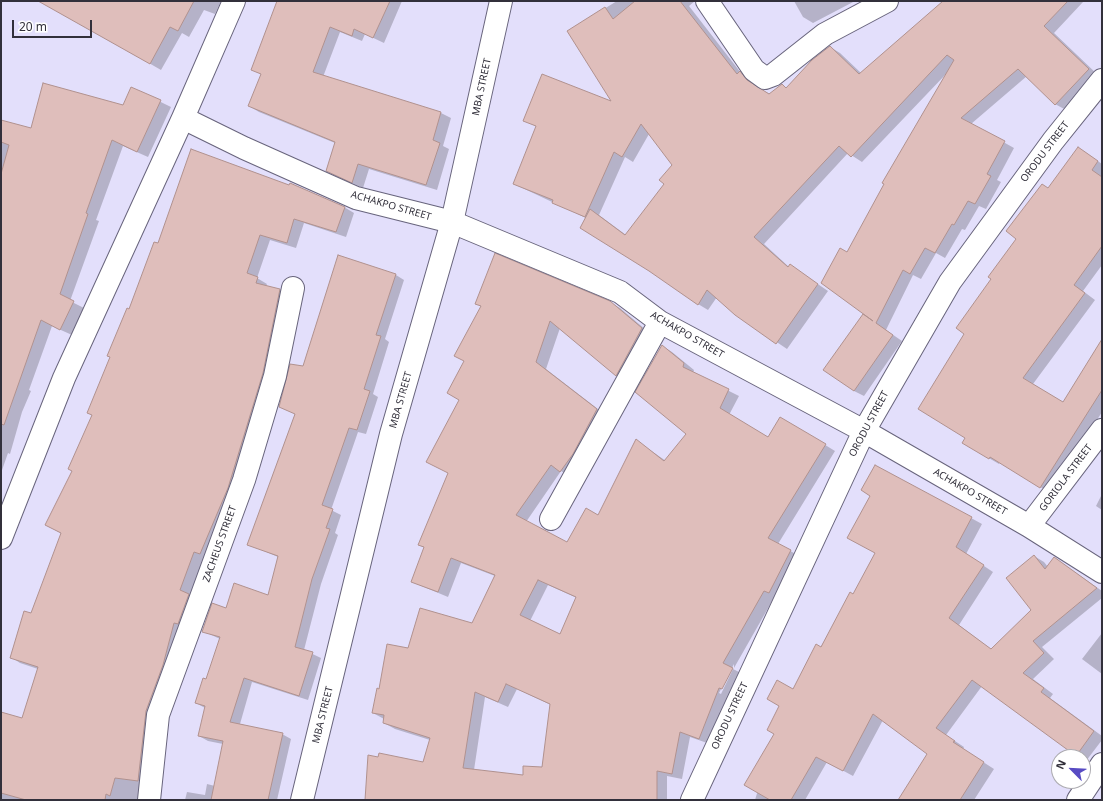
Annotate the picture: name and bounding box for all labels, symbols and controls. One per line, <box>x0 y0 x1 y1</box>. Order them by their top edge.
scale bar <box>14 12 94 38</box>
text: 20 m <box>19 18 47 35</box>
street label: MBA STREET <box>470 57 494 117</box>
street label: ORODU STREET <box>1018 119 1072 185</box>
street label: ACHAKPO STREET <box>349 189 433 223</box>
street label: ACHAKPO STREET <box>648 309 726 361</box>
street label: MBA STREET <box>387 370 415 430</box>
street label: ORODU STREET <box>847 389 891 459</box>
street label: GORIOLA STREET <box>1037 442 1095 514</box>
street label: ACHAKPO STREET <box>931 466 1009 518</box>
street label: ZACHEUS STREET <box>201 504 239 584</box>
street label: ORODU STREET <box>709 680 751 752</box>
street label: MBA STREET <box>310 685 336 745</box>
north arrow <box>1051 749 1091 789</box>
text: N <box>1052 757 1069 771</box>

